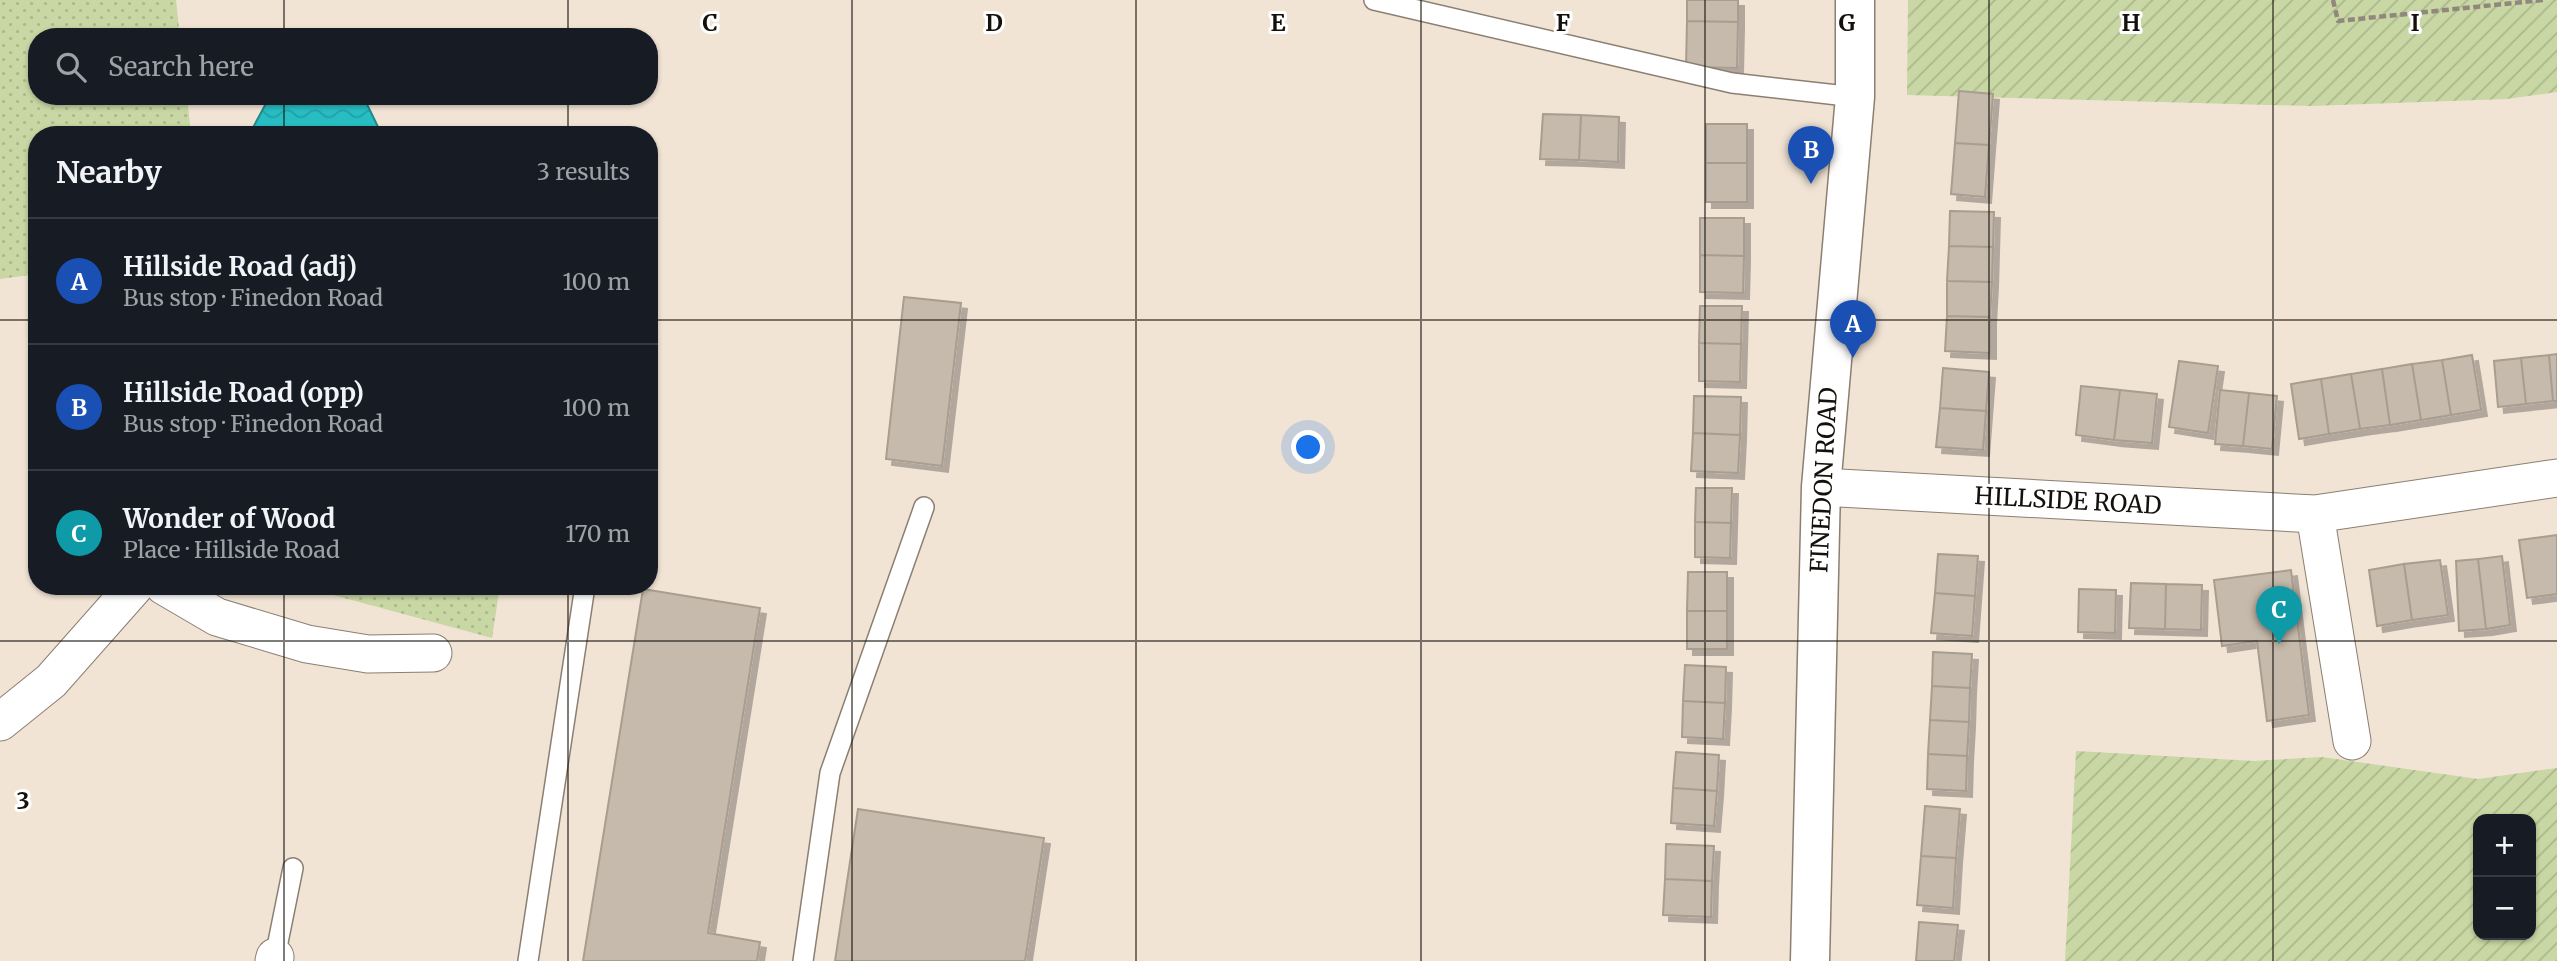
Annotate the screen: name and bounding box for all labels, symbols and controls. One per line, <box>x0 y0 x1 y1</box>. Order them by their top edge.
text: C <box>702 8 718 37</box>
text: D <box>985 8 1003 37</box>
text: E <box>1270 8 1286 37</box>
text: F <box>1556 8 1570 37</box>
text: G <box>1839 8 1856 37</box>
text: H <box>2122 8 2141 37</box>
text: I <box>2410 8 2420 37</box>
search box <box>28 28 658 105</box>
icon: search <box>52 48 90 86</box>
text: Search here <box>108 50 254 83</box>
pin: B <box>1788 126 1834 184</box>
text: Nearby <box>56 153 162 191</box>
text: 3 results <box>537 157 630 186</box>
text: Hillside Road (adj) <box>123 250 357 283</box>
text: A <box>71 267 87 296</box>
text: 100 m <box>562 267 630 296</box>
text: Bus stop · Finedon Road <box>123 283 383 312</box>
pin: A <box>1830 300 1876 358</box>
text: Hillside Road (opp) <box>123 376 364 409</box>
street label: FINEDON ROAD <box>1803 386 1844 574</box>
text: B <box>71 393 87 422</box>
text: 100 m <box>562 393 630 422</box>
text: Bus stop · Finedon Road <box>123 409 383 438</box>
your location <box>1291 430 1325 464</box>
street label: HILLSIDE ROAD <box>1974 480 2162 521</box>
text: Wonder of Wood <box>123 502 335 535</box>
text: C <box>71 519 87 548</box>
text: 170 m <box>565 519 630 548</box>
text: Place · Hillside Road <box>123 535 340 564</box>
pin: C <box>2256 586 2302 644</box>
text: 3 <box>16 786 30 815</box>
map controls <box>2473 814 2536 940</box>
button: + <box>2473 814 2536 877</box>
button: − <box>2473 877 2536 940</box>

